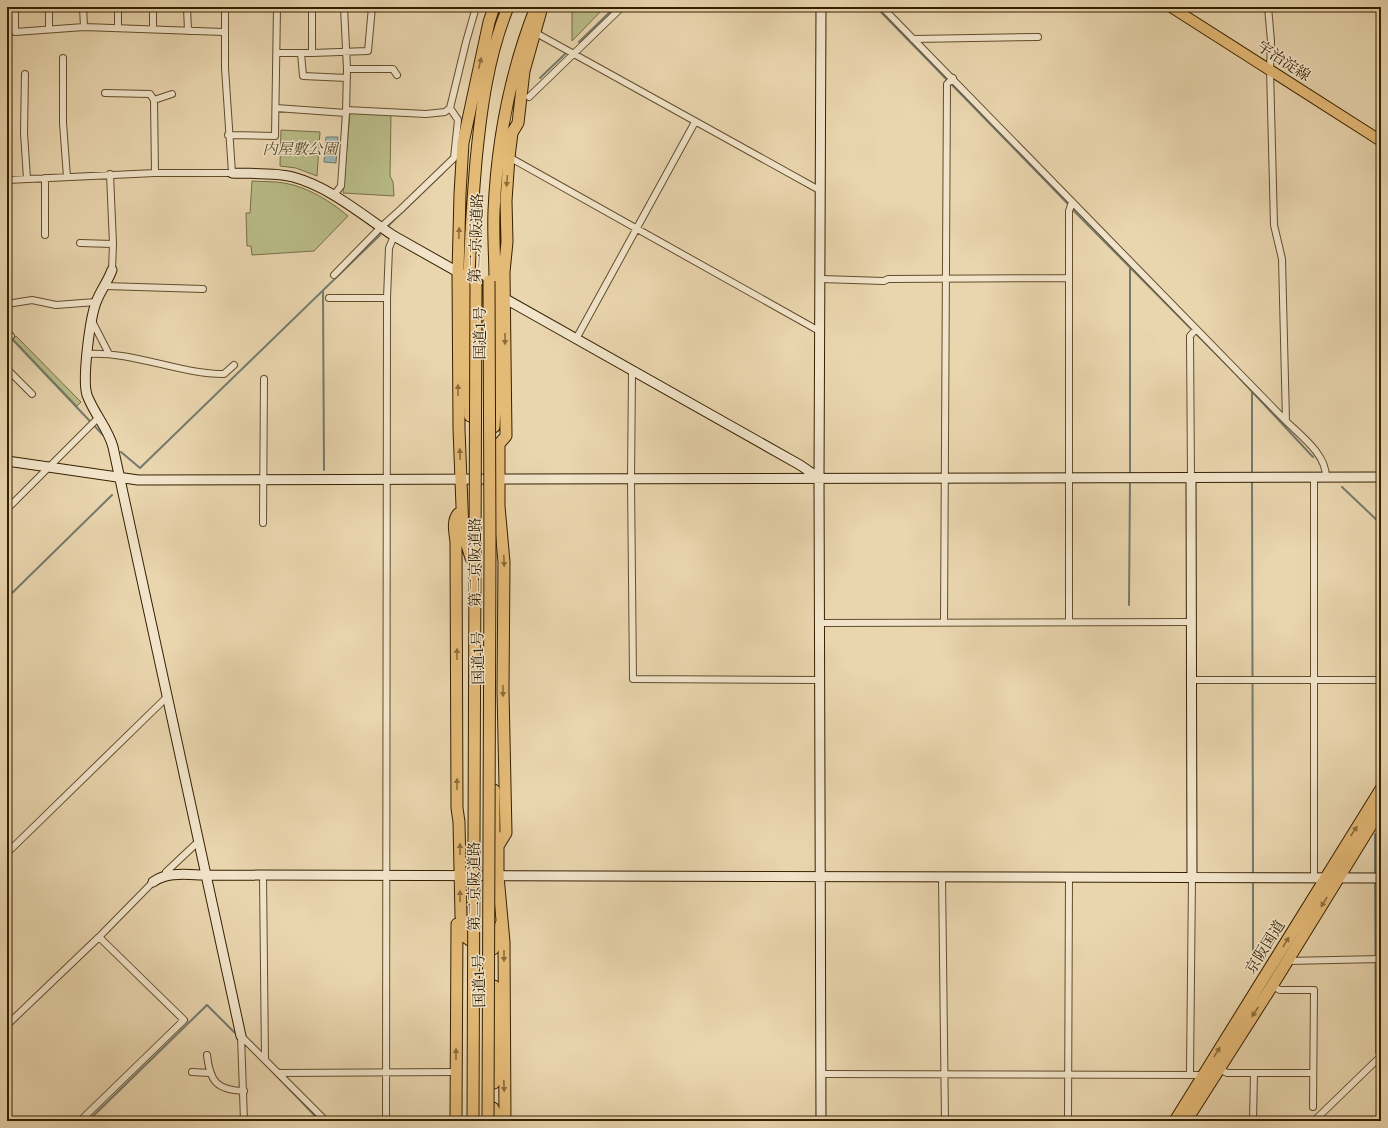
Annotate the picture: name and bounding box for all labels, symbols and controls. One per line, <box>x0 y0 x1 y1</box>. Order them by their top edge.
street label: 宇治淀線 <box>1254 38 1314 85</box>
one-way arrow <box>477 57 483 69</box>
park label: 内屋敷公園 <box>262 141 340 158</box>
one-way arrow <box>504 175 511 187</box>
street label: 第二京阪道路 <box>466 193 487 283</box>
one-way arrow <box>456 226 462 239</box>
street label: 国道1号 <box>472 306 489 360</box>
one-way arrow <box>502 333 508 346</box>
one-way arrow <box>455 384 462 396</box>
one-way arrow <box>456 448 463 460</box>
street label: 第二京阪道路 <box>467 517 484 607</box>
one-way arrow <box>501 555 507 568</box>
street label: 国道1号 <box>470 631 487 685</box>
one-way arrow <box>454 647 460 660</box>
one-way arrow <box>500 685 506 698</box>
one-way arrow <box>454 777 460 790</box>
one-way arrow <box>1351 825 1358 837</box>
street label: 第二京阪道路 <box>466 841 483 931</box>
one-way arrow <box>457 842 463 855</box>
one-way arrow <box>457 889 463 902</box>
one-way arrow <box>1320 896 1327 908</box>
street label: 京阪国道 <box>1242 917 1289 977</box>
one-way arrow <box>1282 937 1290 947</box>
one-way arrow <box>501 950 507 963</box>
street label: 国道1号 <box>471 954 488 1008</box>
one-way arrow <box>1251 1007 1259 1018</box>
one-way arrow <box>1214 1046 1221 1058</box>
one-way arrow <box>453 1047 459 1060</box>
one-way arrow <box>500 1080 507 1092</box>

